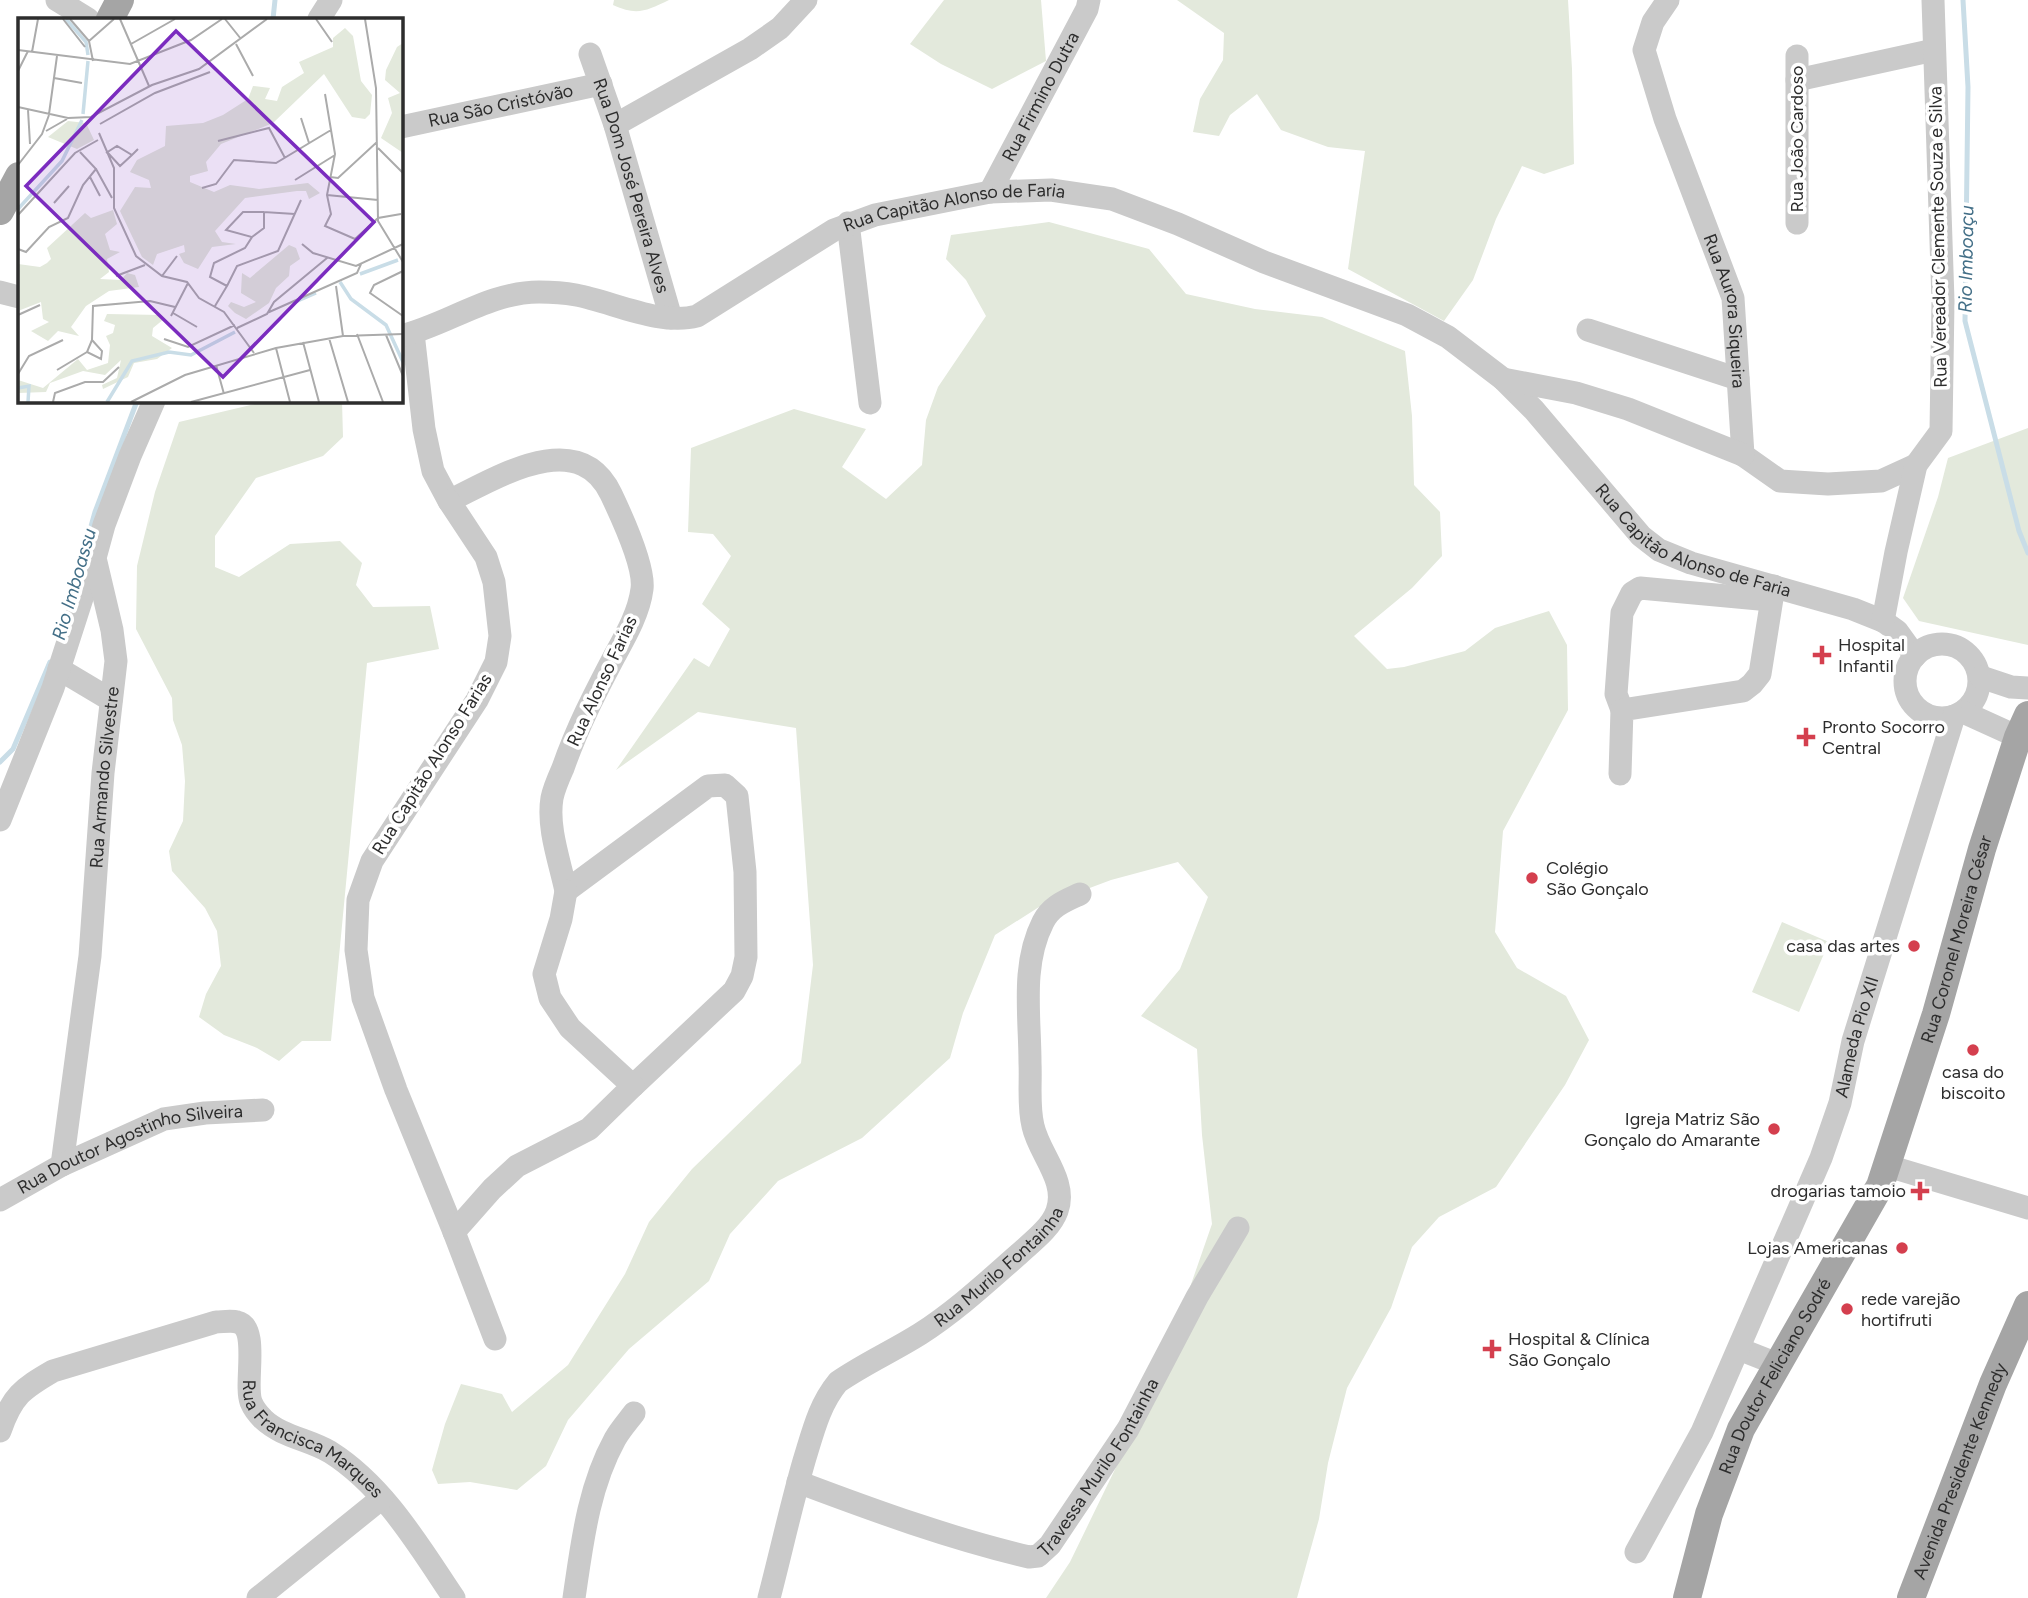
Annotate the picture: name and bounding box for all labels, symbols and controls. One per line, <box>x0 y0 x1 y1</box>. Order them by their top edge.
inset map <box>18 18 402 402</box>
street label: Rua Firmino Dutra <box>997 28 1084 165</box>
street label: Rua João Cardoso <box>1786 66 1808 212</box>
street label: Rua Dom José Pereira Alves <box>588 75 674 296</box>
street label: Rua São Cristóvão <box>426 79 575 132</box>
street label: Rua Vereador Clemente Souza e Silva <box>1924 86 1952 388</box>
street label: Rua Capitão Alonso de Faria <box>840 179 1067 237</box>
water label: Rio Imboaçu <box>1954 205 1978 313</box>
street label: Rua Aurora Siqueira <box>1699 231 1750 389</box>
street label: Rua Capitão Alonso de Faria <box>1590 479 1793 602</box>
water label: Rio Imboassu <box>47 525 101 643</box>
street label: Rua Alonso Farias <box>562 612 642 750</box>
place label: Hospital Infantil <box>1838 634 1905 677</box>
marker: Hospital Infantil <box>1812 645 1832 665</box>
street label: Rua Capitão Alonso Farias <box>367 669 497 859</box>
street label: Rua Armando Silvestre <box>85 685 124 869</box>
place label: Pronto Socorro Central <box>1822 716 1945 759</box>
marker: Pronto Socorro Central <box>1796 727 1816 747</box>
street label: Rua Coronel Moreira César <box>1916 832 1997 1046</box>
place label: Colégio São Gonçalo <box>1546 857 1649 900</box>
marker: Colégio São Gonçalo <box>1524 870 1540 886</box>
place label: casa das artes <box>1786 935 1900 957</box>
marker: casa das artes <box>1906 938 1922 954</box>
street label: Alameda Pio XII <box>1830 973 1883 1100</box>
marker: casa do biscoito <box>1965 1042 1981 1058</box>
place label: casa do biscoito <box>1941 1061 2005 1104</box>
street label: Rua Doutor Agostinho Silveira <box>13 1100 243 1199</box>
place label: Igreja Matriz São Gonçalo do Amarante <box>1584 1108 1760 1151</box>
marker: Igreja Matriz São Gonçalo do Amarante <box>1766 1121 1782 1137</box>
place label: drogarias tamoio <box>1771 1180 1906 1202</box>
marker: drogarias tamoio <box>1912 1183 1928 1199</box>
street label: Rua Murilo Fontainha <box>930 1204 1068 1332</box>
place label: Lojas Americanas <box>1747 1237 1888 1259</box>
marker: Lojas Americanas <box>1894 1240 1910 1256</box>
street label: Rua Doutor Feliciano Sodré <box>1714 1274 1836 1477</box>
place label: rede varejão hortifruti <box>1861 1288 1960 1331</box>
marker: rede varejão hortifruti <box>1839 1301 1855 1317</box>
place label: Hospital & Clínica São Gonçalo <box>1508 1328 1650 1371</box>
marker: Hospital & Clínica São Gonçalo <box>1482 1339 1502 1359</box>
street label: Avenida Presidente Kennedy <box>1908 1359 2012 1583</box>
street label: Travessa Murilo Fontainha <box>1034 1375 1164 1561</box>
street label: Rua Francisca Marques <box>238 1379 388 1502</box>

